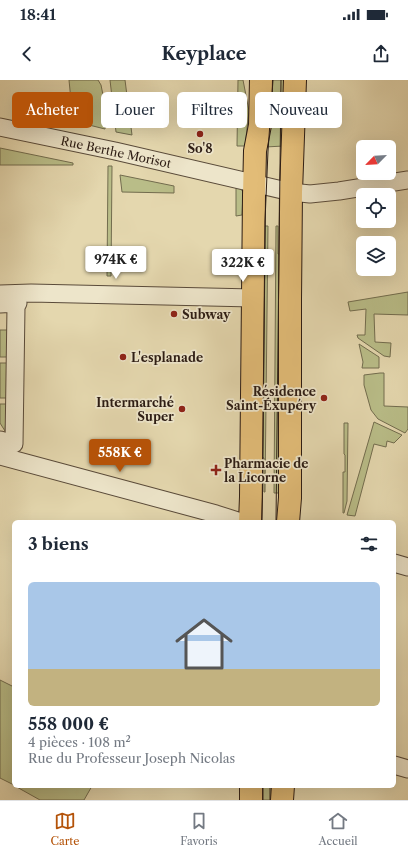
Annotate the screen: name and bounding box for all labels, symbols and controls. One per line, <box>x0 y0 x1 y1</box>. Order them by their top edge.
text: 18:41 <box>20 5 56 24</box>
icon: back <box>16 43 38 65</box>
text: Keyplace <box>162 43 246 65</box>
icon: share <box>370 43 392 65</box>
chip: Acheter <box>12 92 93 128</box>
chip: Louer <box>101 92 169 128</box>
chip: Filtres <box>177 92 247 128</box>
chip: Nouveau <box>255 92 342 128</box>
marker: So'8 <box>195 129 205 139</box>
street label: Rue Berthe Morisot <box>59 133 173 171</box>
north arrow <box>356 140 396 180</box>
map controls <box>356 140 396 276</box>
place label: So'8 <box>187 141 213 156</box>
button: locate <box>356 188 396 228</box>
button: layers <box>356 236 396 276</box>
pin: 974K € <box>83 246 149 280</box>
pin: 322K € <box>210 249 276 283</box>
text: 974K € <box>94 251 138 267</box>
text: 322K € <box>221 254 265 270</box>
place label: Subway <box>182 307 231 322</box>
marker: Subway <box>169 309 179 319</box>
place label: L'esplanade <box>131 350 203 365</box>
marker: L'esplanade <box>118 352 128 362</box>
place label: Résidence Saint-Éxupéry <box>226 384 317 413</box>
marker: Résidence Saint-Éxupéry <box>319 393 329 403</box>
place label: Intermarché Super <box>96 395 174 424</box>
marker: Intermarché Super <box>177 404 187 414</box>
pin: 558K € <box>87 439 153 473</box>
text: 558K € <box>98 444 142 460</box>
place label: Pharmacie de la Licorne <box>224 456 308 485</box>
marker: Pharmacie de la Licorne <box>211 465 221 475</box>
icon: filters <box>358 533 380 555</box>
text: 3 biens <box>28 534 89 554</box>
icon: home <box>168 608 240 680</box>
text: 558 000 € <box>28 714 109 734</box>
text: 4 pièces · 108 m² <box>28 734 131 750</box>
text: Rue du Professeur Joseph Nicolas <box>28 750 235 766</box>
tab: Carte <box>50 810 79 848</box>
tab: Favoris <box>180 810 218 848</box>
tab: Accueil <box>318 810 358 848</box>

